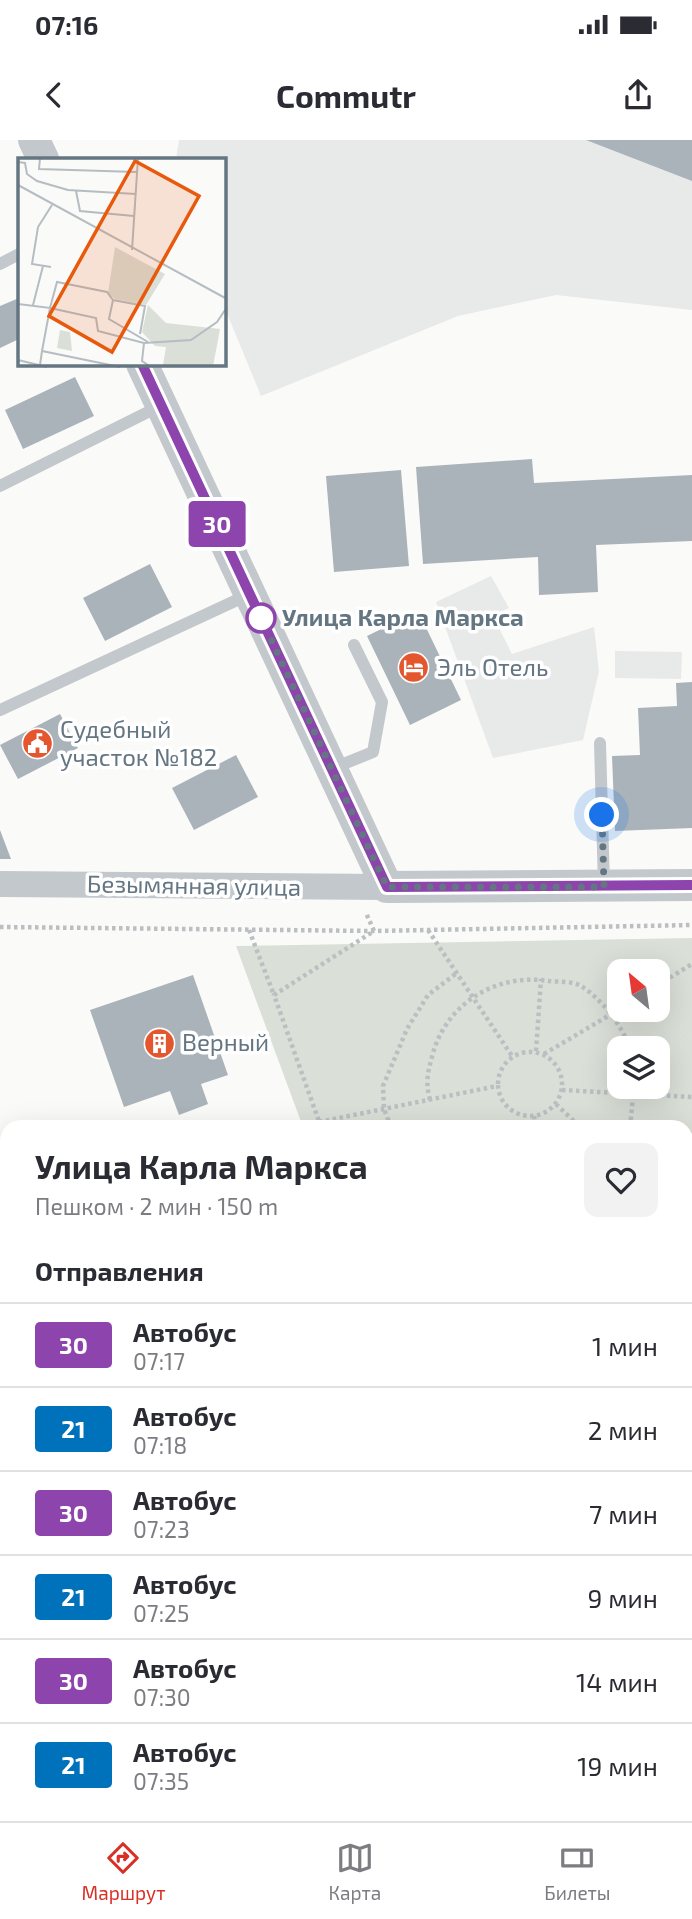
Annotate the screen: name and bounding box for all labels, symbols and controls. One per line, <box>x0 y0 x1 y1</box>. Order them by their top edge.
text: 07:16 <box>35 9 98 40</box>
icon: back <box>35 76 73 114</box>
text: Commutr <box>276 76 416 114</box>
icon: share <box>619 76 657 114</box>
inset map <box>18 158 226 366</box>
line badge: 30 <box>186 501 248 547</box>
text: 30 <box>203 509 231 538</box>
place label: Улица Карла Маркса <box>282 602 524 631</box>
marker: Улица Карла Маркса <box>246 603 276 633</box>
hotel icon: Эль Отель <box>397 651 431 685</box>
place label: Эль Отель <box>437 652 548 681</box>
place label: Судебный участок №182 <box>60 714 217 772</box>
public building icon: Судебный участок №182 <box>20 727 54 761</box>
your location <box>584 797 619 832</box>
street label: Безымянная улица <box>87 868 301 902</box>
north arrow <box>607 959 670 1022</box>
map controls <box>607 959 670 1099</box>
building icon: Верный <box>142 1026 176 1060</box>
place label: Верный <box>182 1027 269 1056</box>
button: layers <box>607 1036 670 1099</box>
button: heart <box>584 1143 658 1217</box>
text: Улица Карла Маркса <box>35 1146 368 1186</box>
text: Пешком · 2 мин · 150 m <box>35 1192 278 1220</box>
text: Отправления <box>35 1255 204 1286</box>
text: Автобус <box>133 1316 236 1347</box>
text: 30 <box>59 1330 88 1359</box>
text: 1 мин <box>592 1330 658 1361</box>
text: 07:17 <box>133 1347 185 1375</box>
text: Автобус <box>133 1400 236 1431</box>
text: 21 <box>61 1414 86 1443</box>
text: 2 мин <box>588 1414 658 1445</box>
text: 07:18 <box>133 1431 187 1459</box>
text: Автобус <box>133 1484 236 1515</box>
text: 30 <box>59 1498 88 1527</box>
text: 7 мин <box>589 1498 658 1529</box>
text: 07:23 <box>133 1515 190 1543</box>
text: Автобус <box>133 1568 236 1599</box>
text: 21 <box>61 1582 86 1611</box>
text: 9 мин <box>587 1582 658 1613</box>
text: 07:25 <box>133 1599 189 1627</box>
text: Автобус <box>133 1652 236 1683</box>
text: 30 <box>59 1666 88 1695</box>
text: 14 мин <box>576 1666 658 1697</box>
text: 07:30 <box>133 1683 191 1711</box>
text: Автобус <box>133 1736 236 1767</box>
text: 21 <box>61 1750 86 1779</box>
text: 19 мин <box>577 1750 658 1781</box>
text: 07:35 <box>133 1767 189 1795</box>
tab: Маршрут <box>82 1839 165 1904</box>
tab: Карта <box>329 1839 381 1904</box>
tab: Билеты <box>544 1839 610 1904</box>

